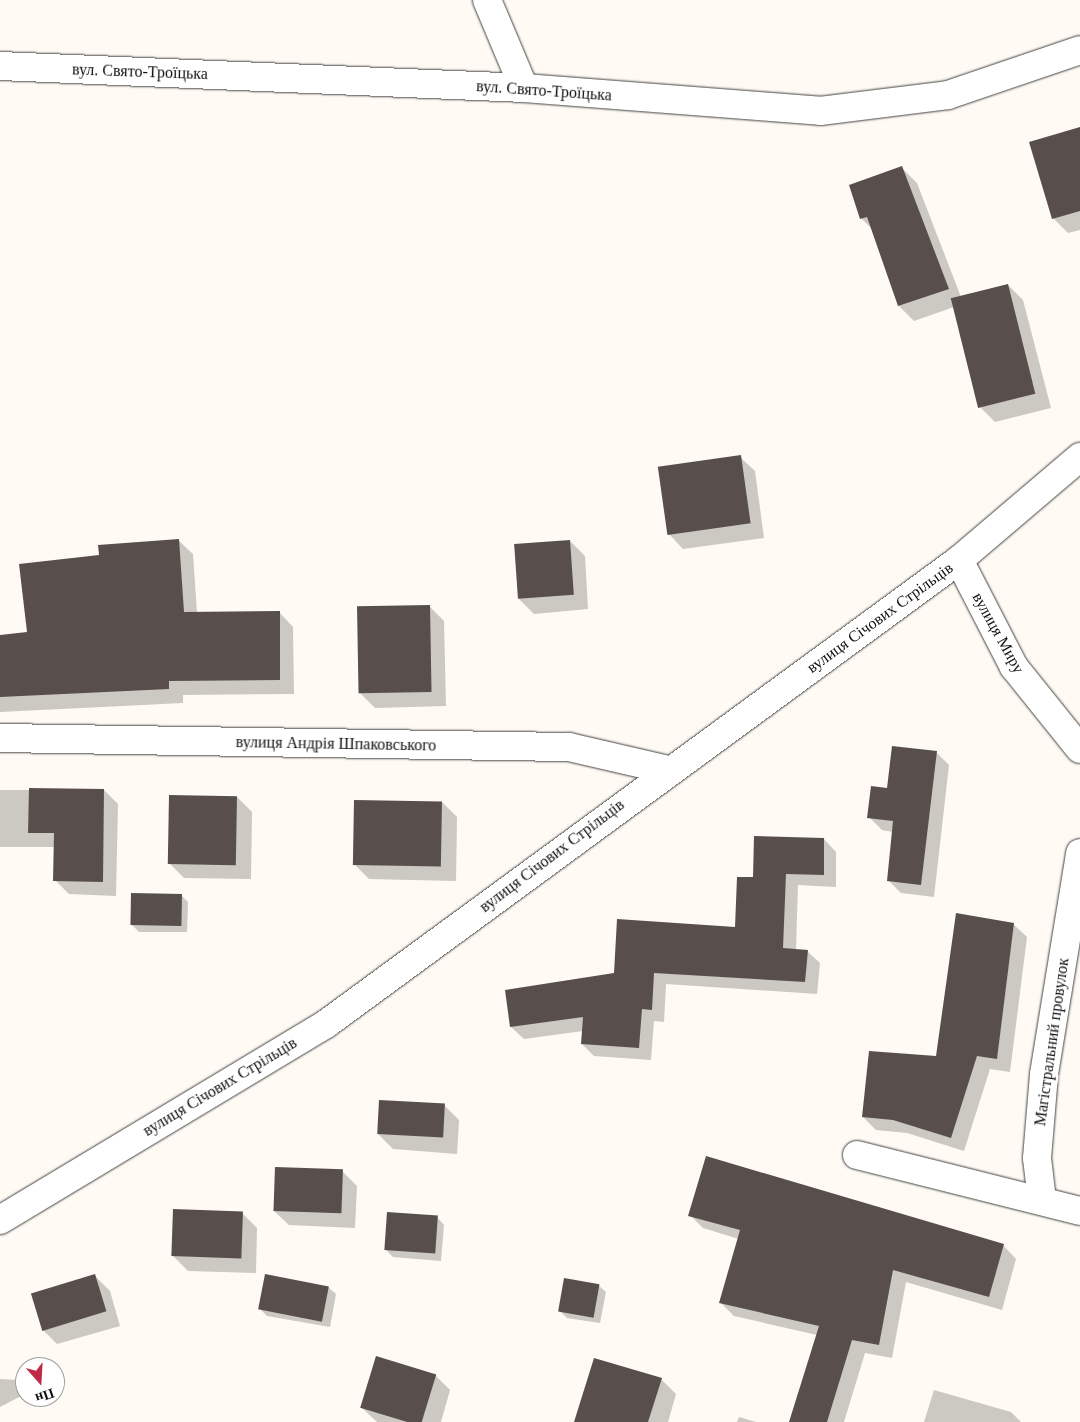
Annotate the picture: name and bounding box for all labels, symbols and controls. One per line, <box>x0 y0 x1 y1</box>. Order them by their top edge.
street label: вул. Свято-Троїцька <box>72 60 208 84</box>
street label: вул. Свято-Троїцька <box>476 77 612 105</box>
street label: вулиця Січових Стрільців <box>803 559 957 677</box>
street label: вулиця Миру <box>968 589 1028 677</box>
street label: вулиця Андрія Шпаковського <box>236 733 436 755</box>
street label: вулиця Січових Стрільців <box>476 795 628 917</box>
street label: Магістральний провулок <box>1031 957 1073 1127</box>
street label: вулиця Січових Стрільців <box>140 1033 300 1141</box>
north arrow <box>15 1357 65 1407</box>
text: Пн <box>33 1386 56 1406</box>

